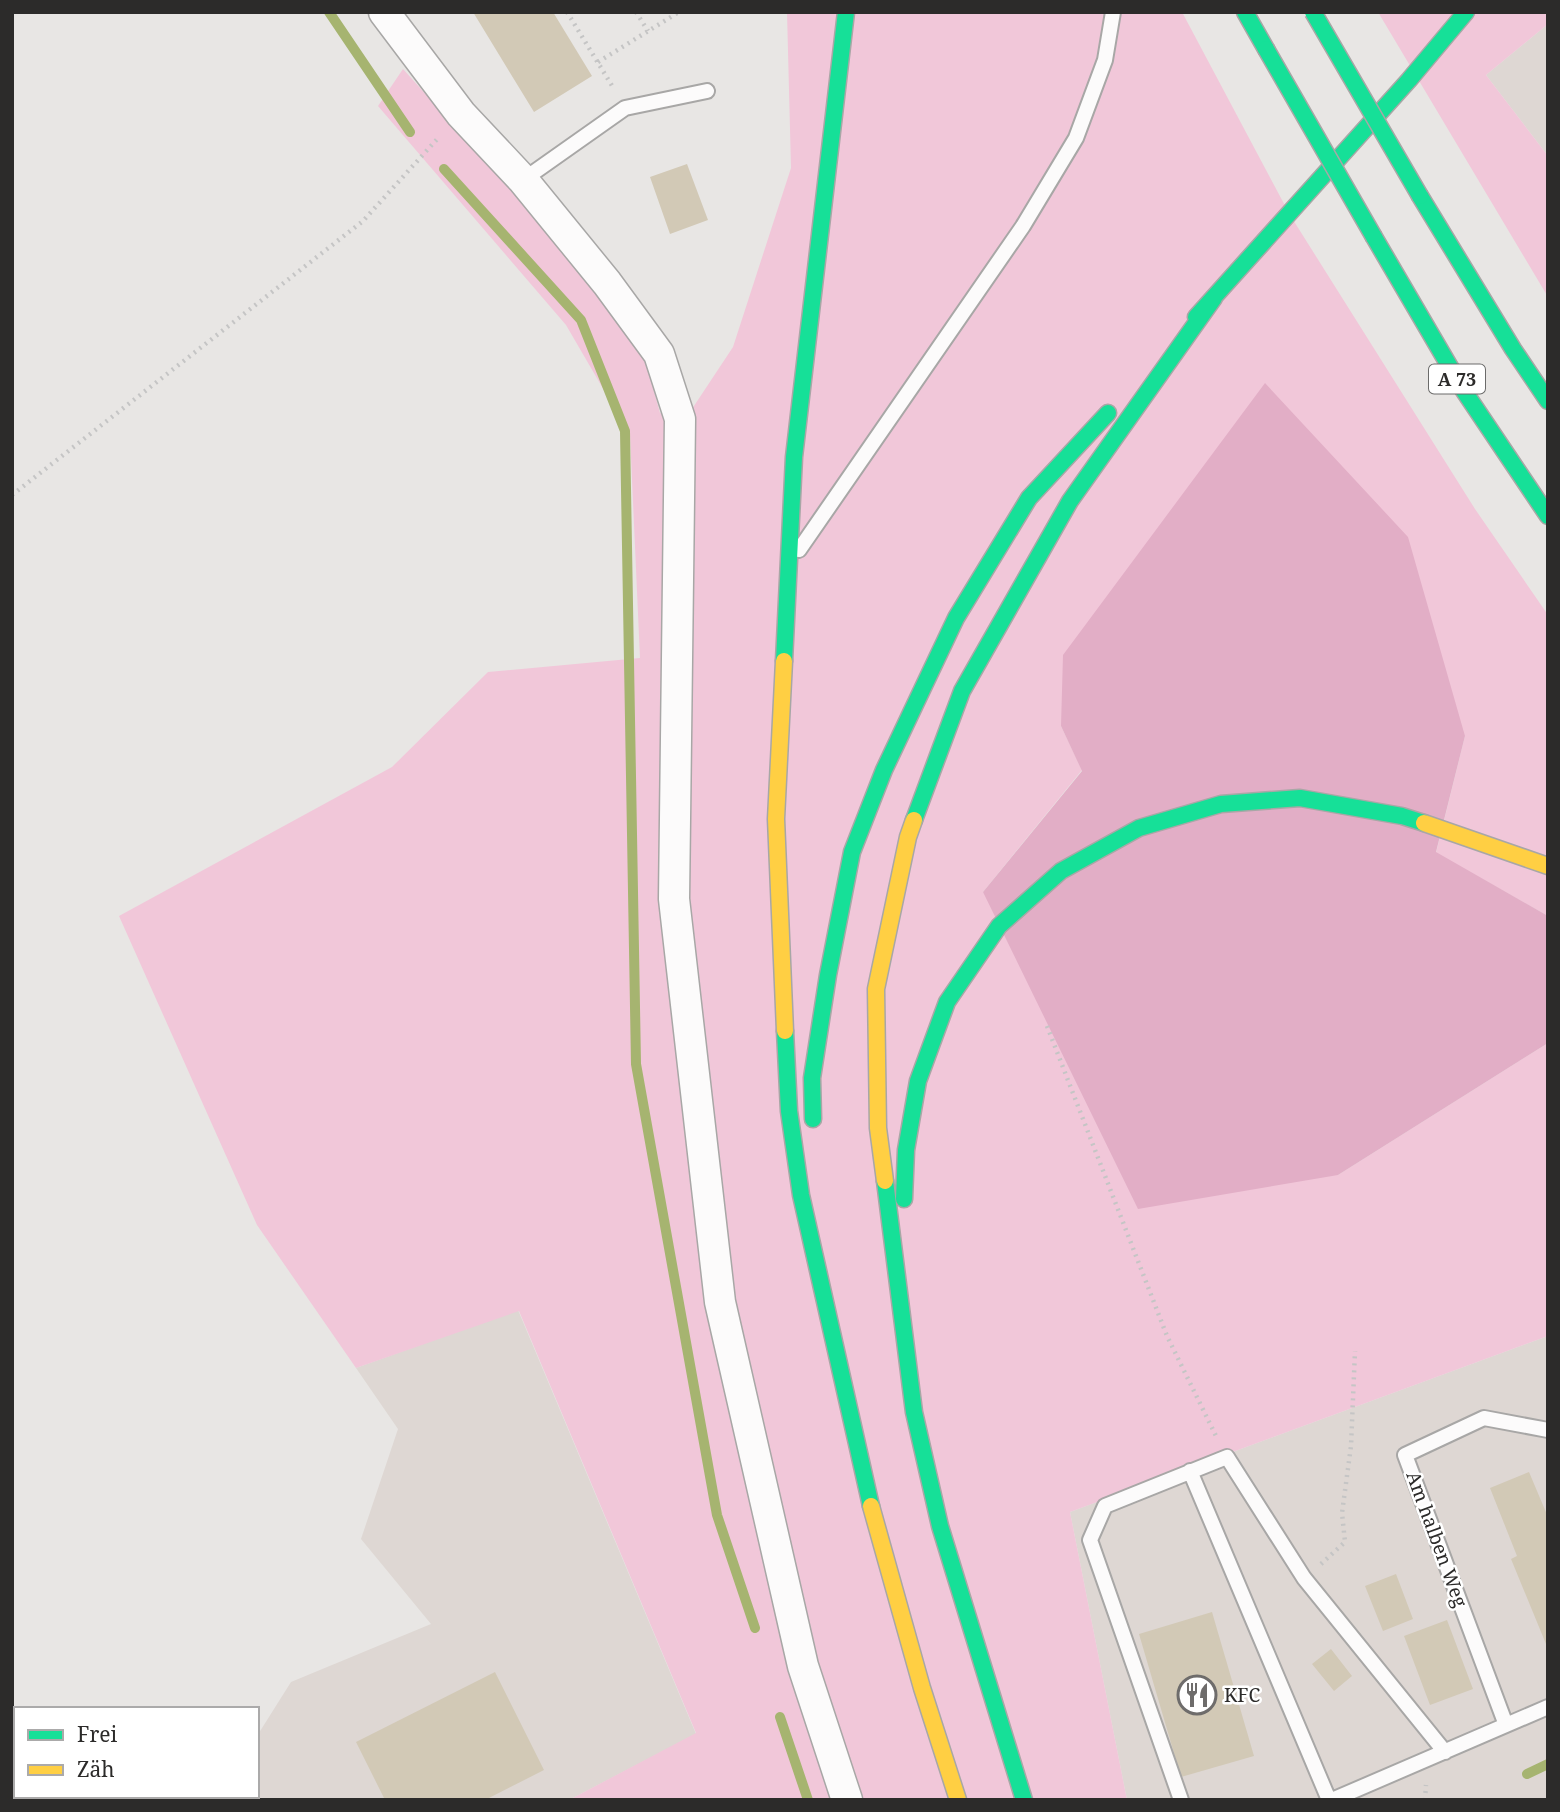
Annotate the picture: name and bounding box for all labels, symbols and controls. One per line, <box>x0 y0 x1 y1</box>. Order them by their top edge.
road number: A 73 <box>1429 365 1485 394</box>
street label: Am halben Weg <box>1400 1467 1474 1611</box>
restaurant icon: KFC <box>1176 1674 1218 1716</box>
place label: KFC <box>1224 1682 1261 1708</box>
legend <box>14 1707 259 1798</box>
text: Frei <box>77 1720 118 1748</box>
text: Zäh <box>77 1755 115 1783</box>

